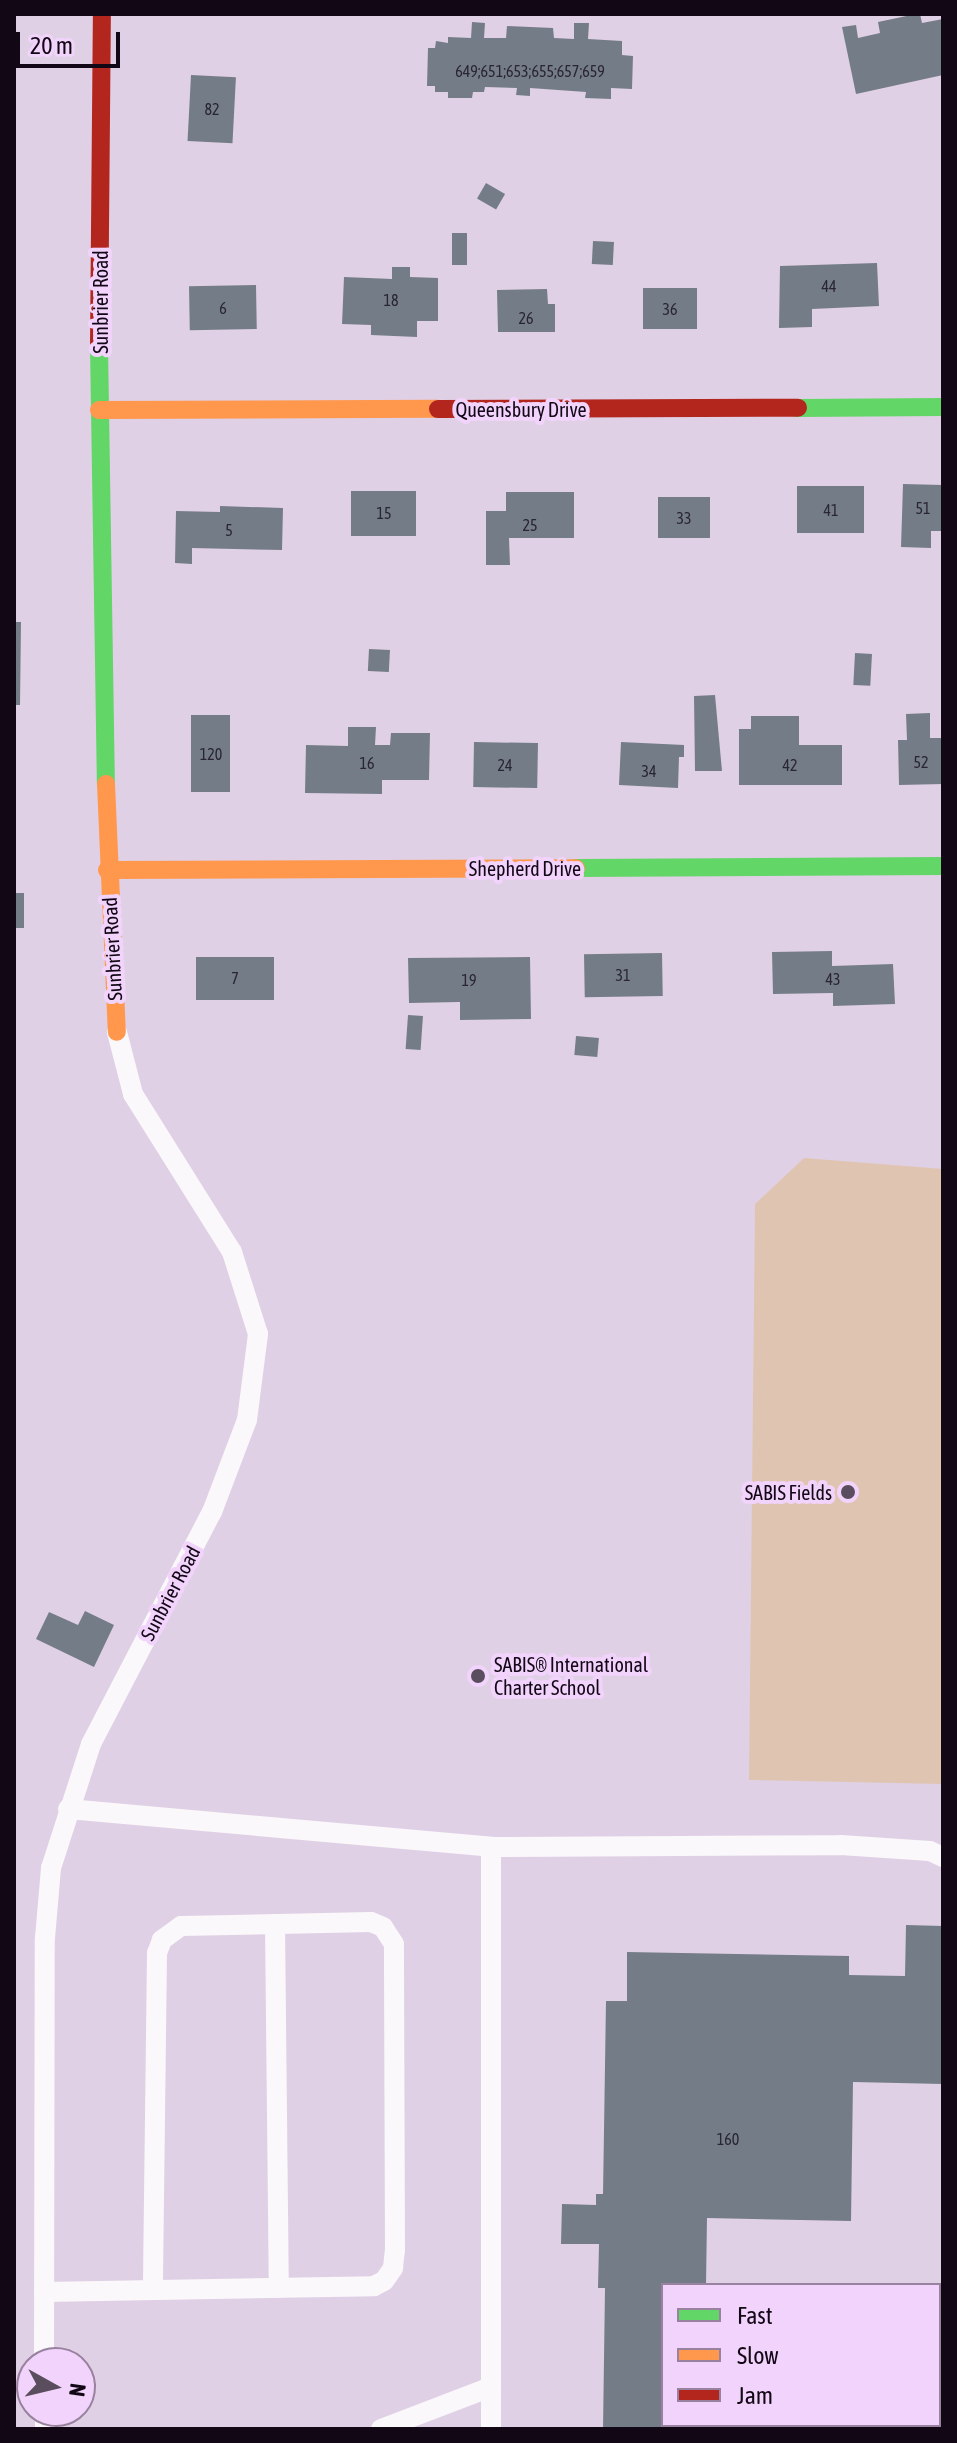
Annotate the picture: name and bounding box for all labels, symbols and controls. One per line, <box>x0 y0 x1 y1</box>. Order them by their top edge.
scale bar <box>20 16 124 66</box>
text: 20 m <box>30 32 73 59</box>
house number: 649;651;653;655;657;659 <box>455 61 605 81</box>
house number: 82 <box>204 99 220 119</box>
street label: Sunbrier Road <box>88 250 112 354</box>
house number: 44 <box>821 276 837 296</box>
house number: 18 <box>383 290 399 310</box>
house number: 6 <box>219 298 227 318</box>
house number: 36 <box>662 299 678 319</box>
house number: 26 <box>518 308 534 328</box>
street label: Queensbury Drive <box>456 397 586 421</box>
house number: 51 <box>915 498 931 518</box>
house number: 41 <box>823 500 839 520</box>
house number: 15 <box>376 503 392 523</box>
house number: 33 <box>676 508 692 528</box>
house number: 25 <box>522 515 538 535</box>
house number: 5 <box>225 520 233 540</box>
house number: 120 <box>200 744 222 764</box>
house number: 52 <box>913 752 929 772</box>
house number: 16 <box>359 753 375 773</box>
house number: 24 <box>497 755 513 775</box>
house number: 42 <box>782 755 798 775</box>
house number: 34 <box>641 761 657 781</box>
street label: Shepherd Drive <box>469 856 581 880</box>
street label: Sunbrier Road <box>97 897 127 1001</box>
house number: 31 <box>615 965 631 985</box>
house number: 7 <box>231 968 239 988</box>
house number: 43 <box>825 969 841 989</box>
house number: 19 <box>461 970 477 990</box>
place label: SABIS Fields <box>745 1480 832 1504</box>
marker: SABIS Fields <box>839 1483 857 1501</box>
street label: Sunbrier Road <box>135 1542 205 1644</box>
place label: SABIS® International Charter School <box>494 1652 648 1699</box>
marker: SABIS® International Charter School <box>469 1667 487 1685</box>
house number: 160 <box>717 2129 739 2149</box>
legend <box>661 2283 941 2427</box>
text: Fast <box>737 2302 773 2329</box>
text: Slow <box>737 2342 779 2369</box>
north arrow <box>16 2347 96 2427</box>
text: N <box>64 2382 92 2398</box>
text: Jam <box>737 2382 773 2409</box>

